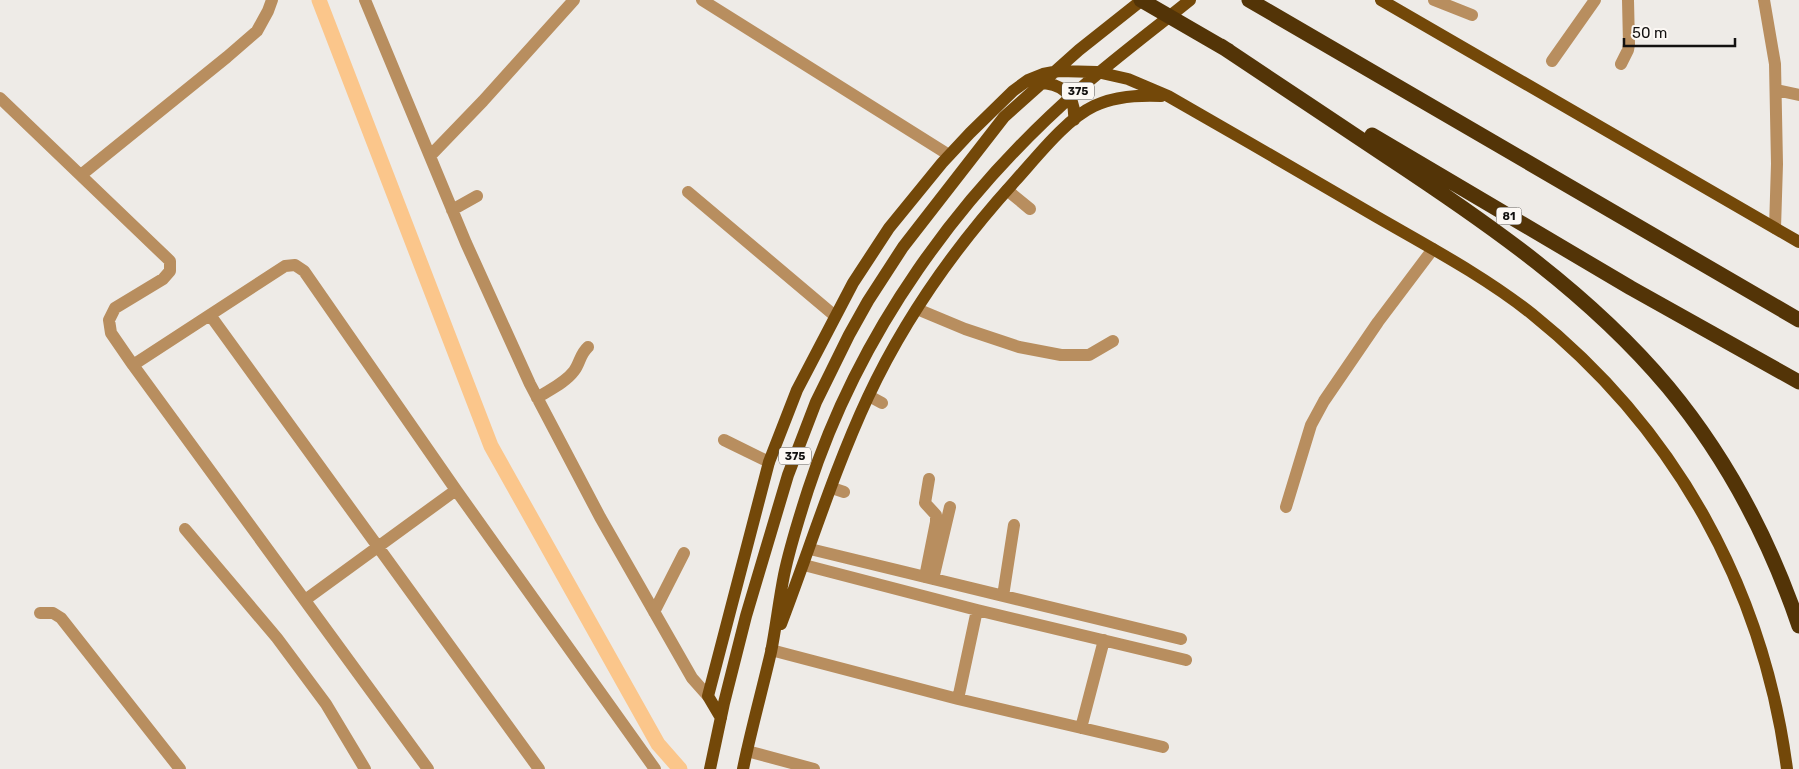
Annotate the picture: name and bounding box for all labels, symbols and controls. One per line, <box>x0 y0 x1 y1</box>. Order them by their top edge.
scale bar <box>1624 15 1735 47</box>
text: 50 m <box>1632 24 1667 42</box>
road number: 375 <box>1062 82 1094 100</box>
road number: 81 <box>1496 208 1522 225</box>
road number: 375 <box>779 448 811 464</box>

